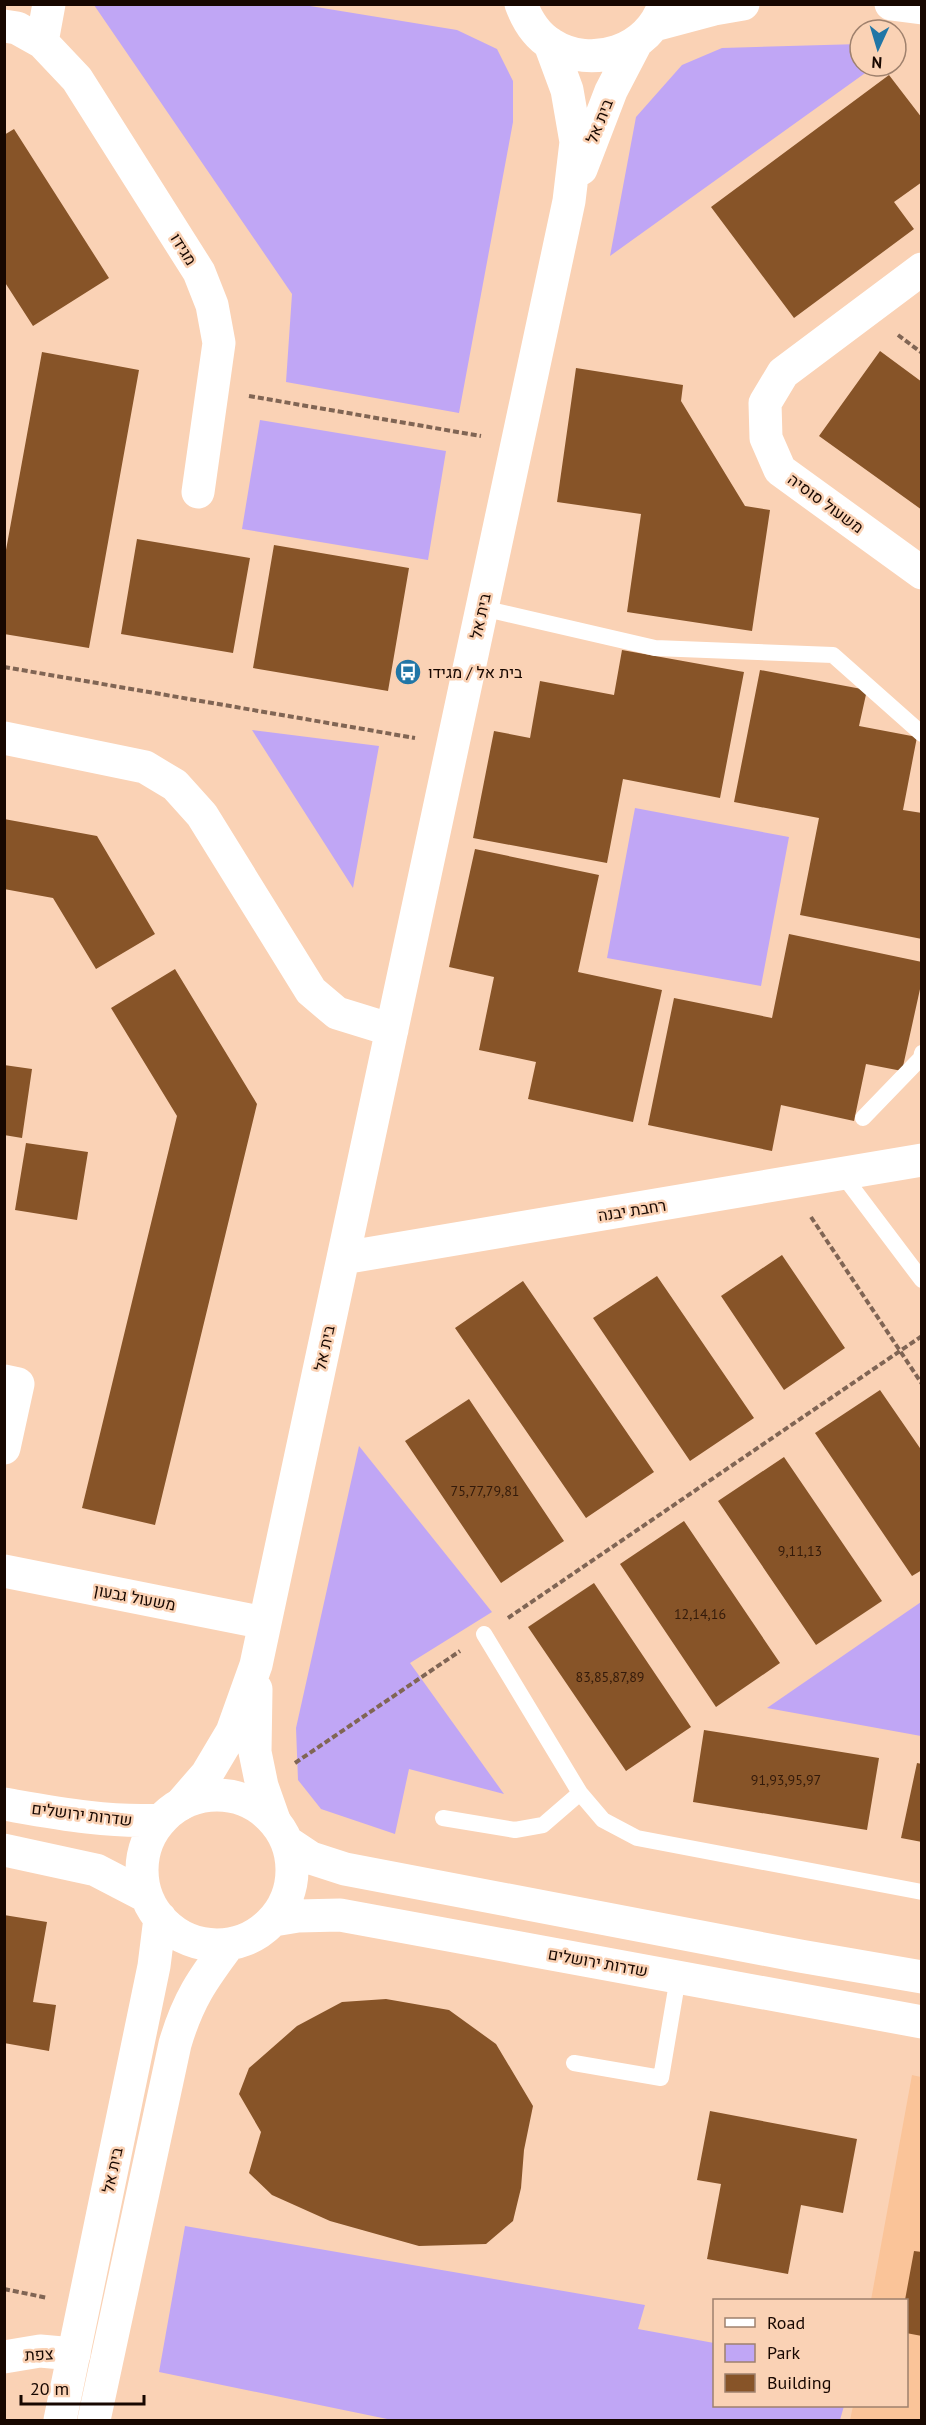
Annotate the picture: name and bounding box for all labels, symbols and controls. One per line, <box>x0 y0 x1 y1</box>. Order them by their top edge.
north arrow <box>848 18 908 78</box>
text: N <box>871 53 883 73</box>
street label: בית אל <box>581 95 617 146</box>
street label: מגידו <box>166 229 202 269</box>
street label: משעול סוסיה <box>784 469 868 537</box>
street label: בית אל <box>465 591 495 641</box>
bus stop icon: בית אל / מגידו <box>393 657 423 687</box>
place label: בית אל / מגידו <box>428 662 523 682</box>
street label: רחבת יבנה <box>596 1195 668 1225</box>
street label: בית אל <box>309 1323 339 1373</box>
house number: 75,77,79,81 <box>451 1482 519 1500</box>
house number: 9,11,13 <box>778 1542 822 1560</box>
street label: משעול גבעון <box>93 1579 177 1615</box>
house number: 12,14,16 <box>674 1605 726 1623</box>
house number: 83,85,87,89 <box>576 1668 644 1686</box>
house number: 91,93,95,97 <box>751 1771 821 1789</box>
street label: שדרות ירושלים <box>31 1798 133 1830</box>
street label: שדרות ירושלים <box>546 1943 650 1981</box>
street label: בית אל <box>97 2145 127 2195</box>
legend <box>713 2299 908 2407</box>
text: Road <box>767 2311 805 2334</box>
text: Park <box>767 2341 800 2364</box>
street label: צפת <box>24 2343 54 2365</box>
scale bar <box>21 2368 144 2406</box>
text: Building <box>767 2371 831 2394</box>
text: 20 m <box>30 2377 69 2400</box>

